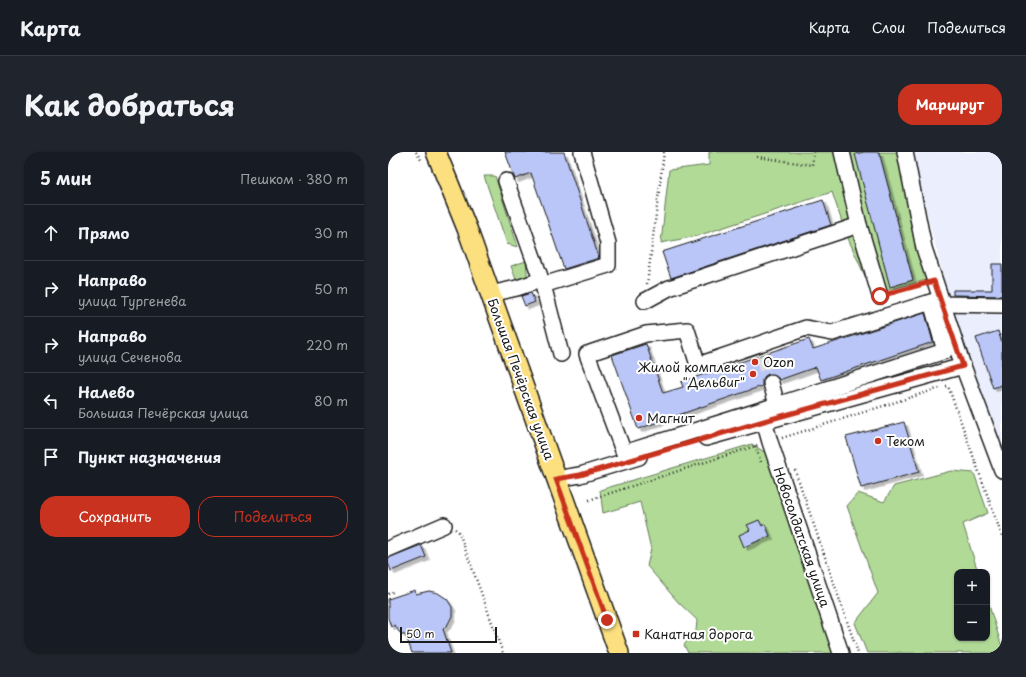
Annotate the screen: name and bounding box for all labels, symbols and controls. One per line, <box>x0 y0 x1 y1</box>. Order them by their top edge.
text: Карта <box>20 14 81 42</box>
text: Карта <box>809 17 850 38</box>
text: Слои <box>872 17 905 38</box>
text: Поделиться <box>927 17 1006 38</box>
text: Как добраться <box>24 83 235 126</box>
button: Маршрут <box>898 84 1002 125</box>
text: 5 мин <box>40 165 92 191</box>
text: Пешком · 380 m <box>240 169 348 188</box>
text: Прямо <box>78 221 129 244</box>
icon: ahead <box>40 222 62 244</box>
text: 30 m <box>314 223 348 242</box>
text: Направо <box>78 268 147 291</box>
icon: right <box>40 278 62 300</box>
text: 50 m <box>314 279 348 298</box>
route start <box>871 287 889 305</box>
text: улица Тургенева <box>78 291 186 310</box>
street label: Большая Печёрская улица <box>483 295 560 463</box>
text: Направо <box>78 324 147 347</box>
icon: right <box>40 334 62 356</box>
text: 220 m <box>306 335 348 354</box>
text: улица Сеченова <box>78 347 182 366</box>
place label: Ozon <box>763 352 794 371</box>
place label: Жилой комплекс "Дельвиг" <box>638 357 745 391</box>
marker: Ozon <box>750 357 760 367</box>
marker: Жилой комплекс "Дельвиг" <box>748 369 758 379</box>
text: Налево <box>78 380 135 403</box>
icon: left <box>40 390 62 412</box>
text: 80 m <box>314 391 348 410</box>
text: Большая Печёрская улица <box>78 403 249 422</box>
place label: Магнит <box>647 408 695 427</box>
marker: Магнит <box>634 413 644 423</box>
place label: Теком <box>886 431 925 450</box>
marker: Теком <box>873 436 883 446</box>
text: Пункт назначения <box>78 445 221 468</box>
icon: arrive <box>40 446 62 468</box>
street label: Новосолдатская улица <box>770 464 836 610</box>
button: Сохранить <box>40 496 190 537</box>
button: Поделиться <box>198 496 348 537</box>
map controls <box>954 569 990 641</box>
button: + <box>954 569 990 605</box>
button: − <box>954 605 990 641</box>
route end <box>598 611 616 629</box>
place label: Канатная дорога <box>644 624 754 643</box>
scale bar <box>400 625 497 644</box>
text: 50 m <box>406 625 435 642</box>
marker: Канатная дорога <box>631 629 641 639</box>

